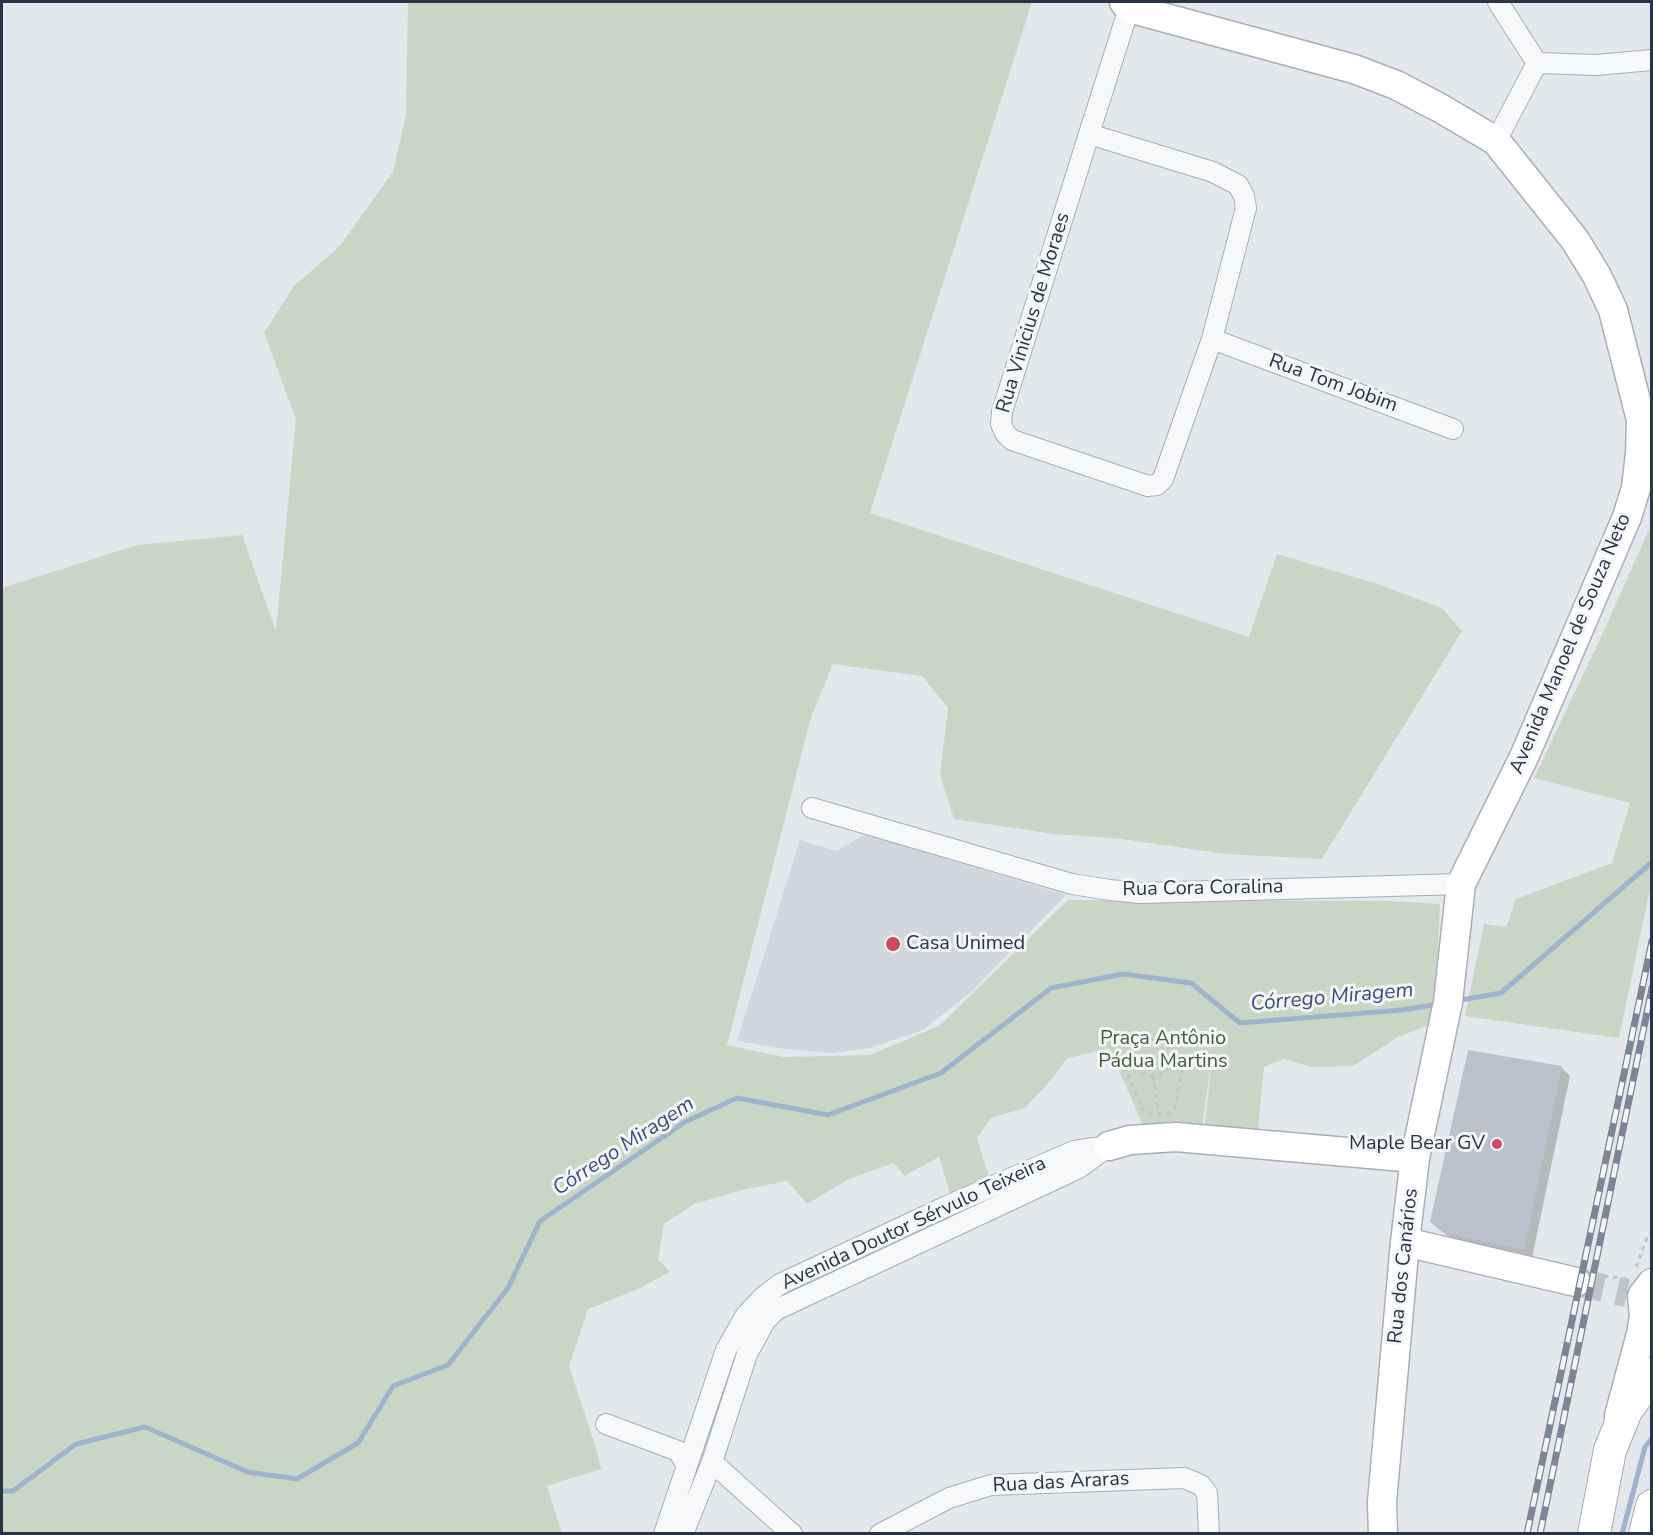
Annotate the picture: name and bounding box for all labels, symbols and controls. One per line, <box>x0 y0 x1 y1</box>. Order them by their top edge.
street label: Rua Vinicius de Moraes <box>992 210 1076 416</box>
street label: Rua Tom Jobim <box>1265 350 1401 418</box>
street label: Avenida Manoel de Souza Neto <box>1505 510 1637 778</box>
street label: Rua Cora Coralina <box>1122 876 1284 902</box>
place label: Casa Unimed <box>906 932 1025 956</box>
marker: Casa Unimed <box>884 935 902 953</box>
water label: Córrego Miragem <box>1250 978 1414 1018</box>
park label: Praça Antônio Pádua Martins <box>1098 1027 1228 1074</box>
water label: Córrego Miragem <box>549 1092 699 1202</box>
place label: Maple Bear GV <box>1349 1132 1485 1156</box>
marker: Maple Bear GV <box>1490 1137 1504 1151</box>
street label: Avenida Doutor Sérvulo Teixeira <box>778 1152 1050 1296</box>
street label: Rua dos Canários <box>1384 1187 1424 1345</box>
street label: Rua das Araras <box>992 1467 1130 1499</box>

